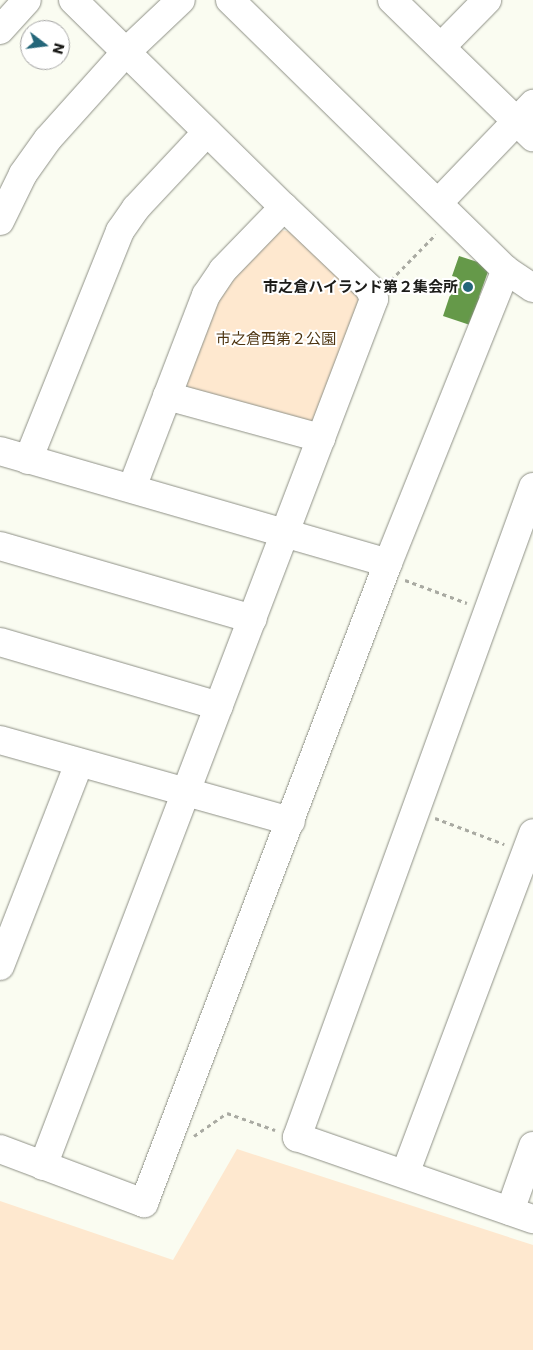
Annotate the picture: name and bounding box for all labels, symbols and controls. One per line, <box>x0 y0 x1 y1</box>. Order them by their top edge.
north arrow <box>20 20 70 70</box>
text: N <box>48 41 70 56</box>
place label: 市之倉ハイランド第２集会所 <box>263 278 458 296</box>
marker: 市之倉ハイランド第２集会所 <box>462 281 474 293</box>
park label: 市之倉西第２公園 <box>216 330 336 348</box>

